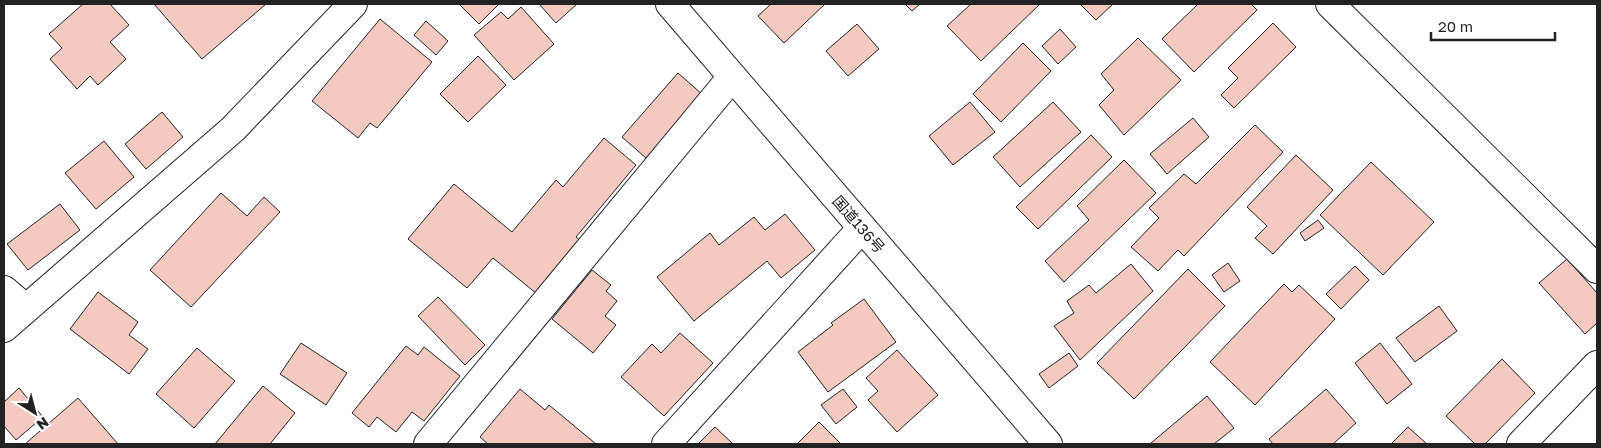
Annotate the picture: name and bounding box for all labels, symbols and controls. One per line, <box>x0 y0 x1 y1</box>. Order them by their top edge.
scale bar <box>1431 10 1555 42</box>
text: 20 m <box>1438 17 1473 35</box>
street label: 国道136号 <box>829 192 889 256</box>
north arrow <box>10 388 60 438</box>
text: N <box>34 414 52 434</box>

